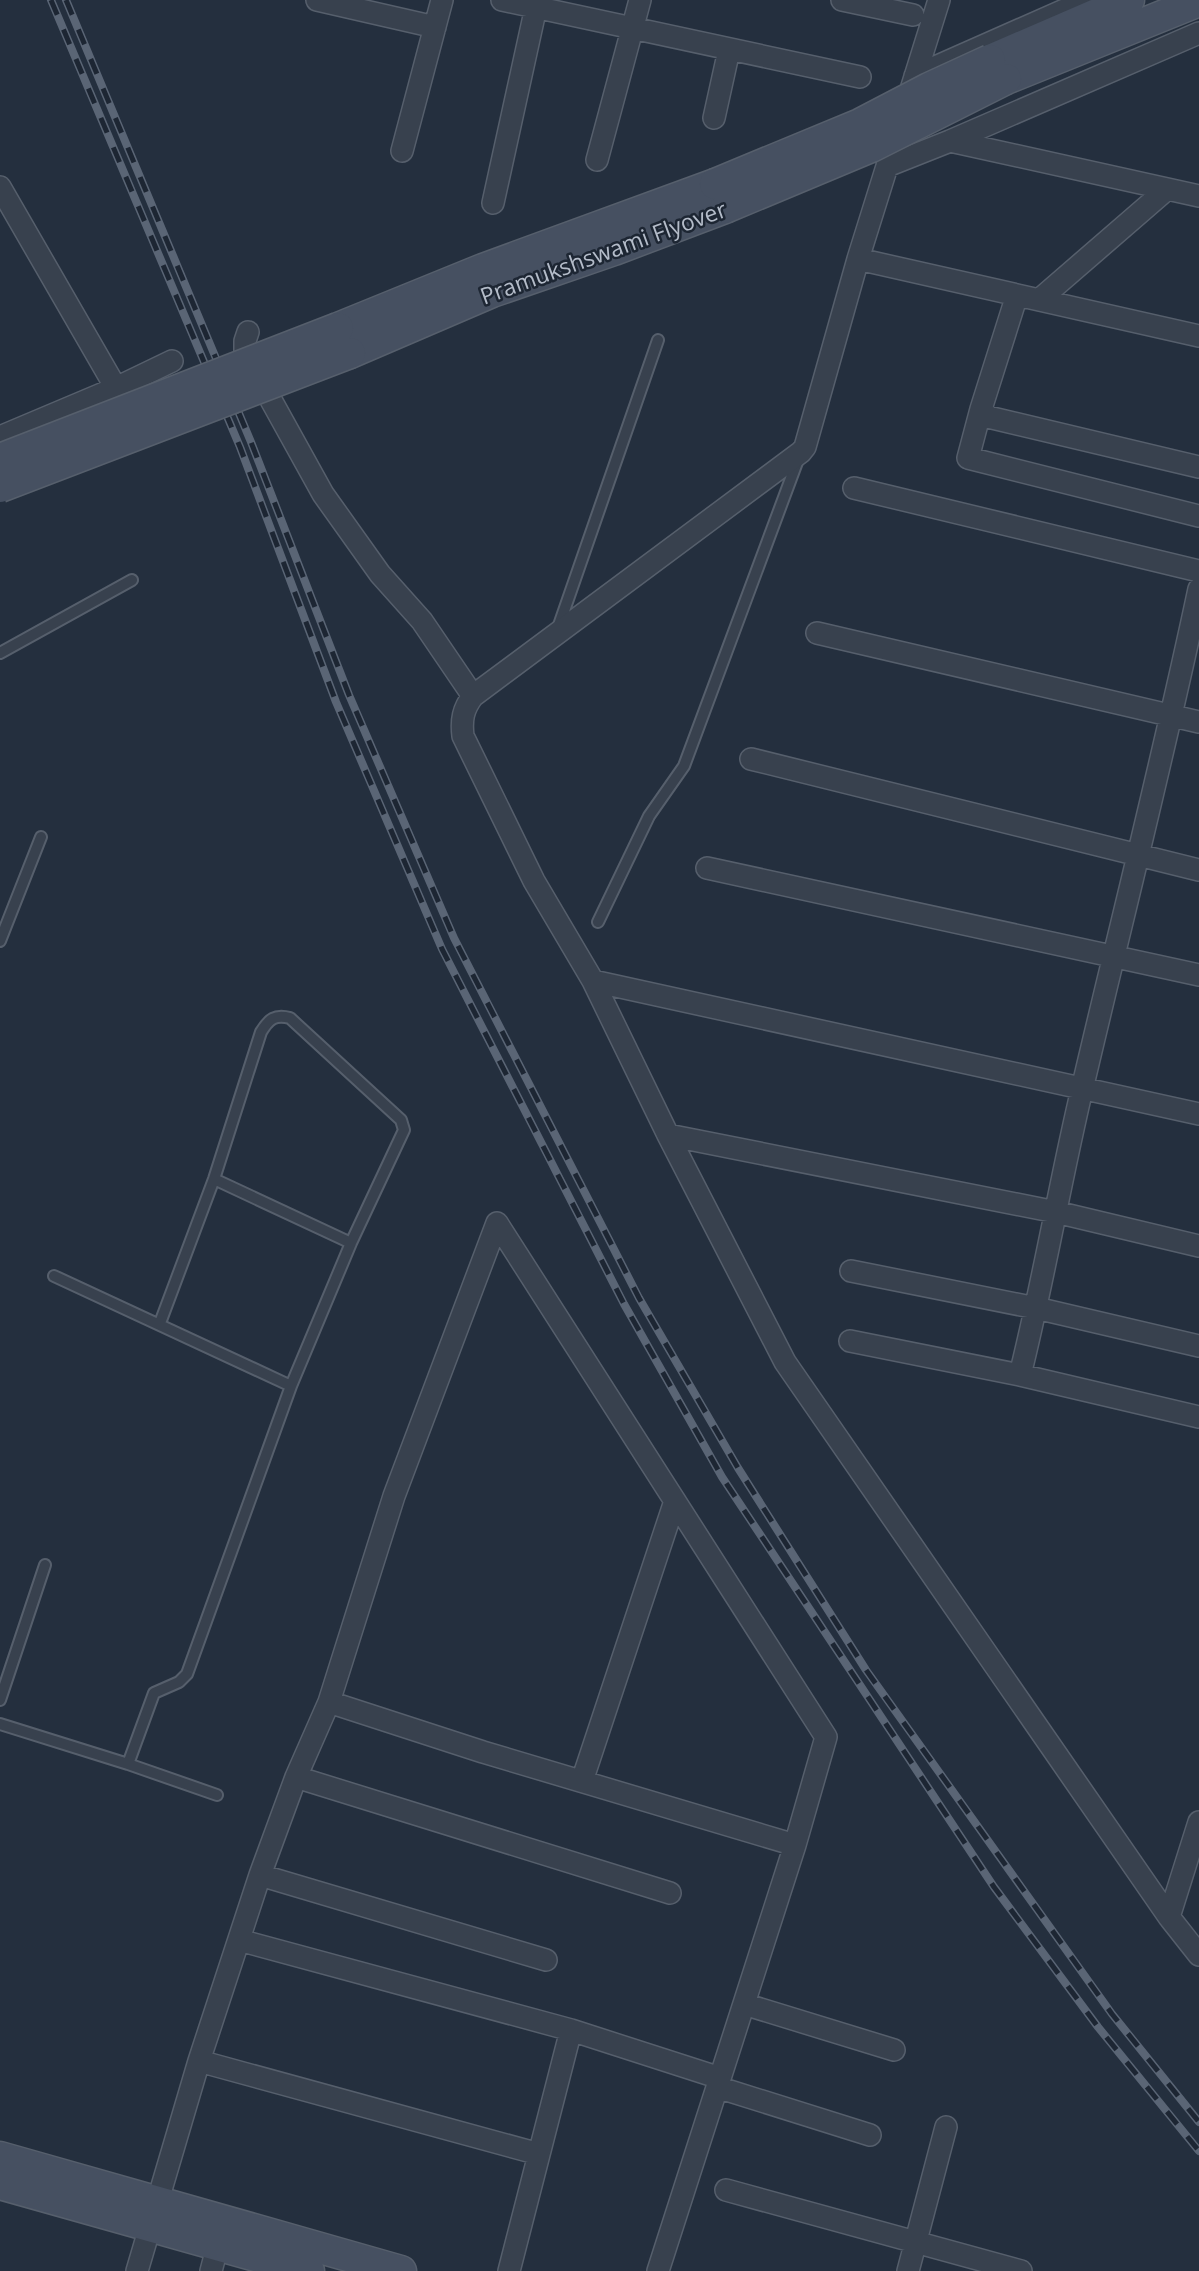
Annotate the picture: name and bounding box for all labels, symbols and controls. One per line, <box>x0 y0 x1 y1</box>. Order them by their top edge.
street label: Pramukshswami Flyover <box>475 192 731 312</box>

